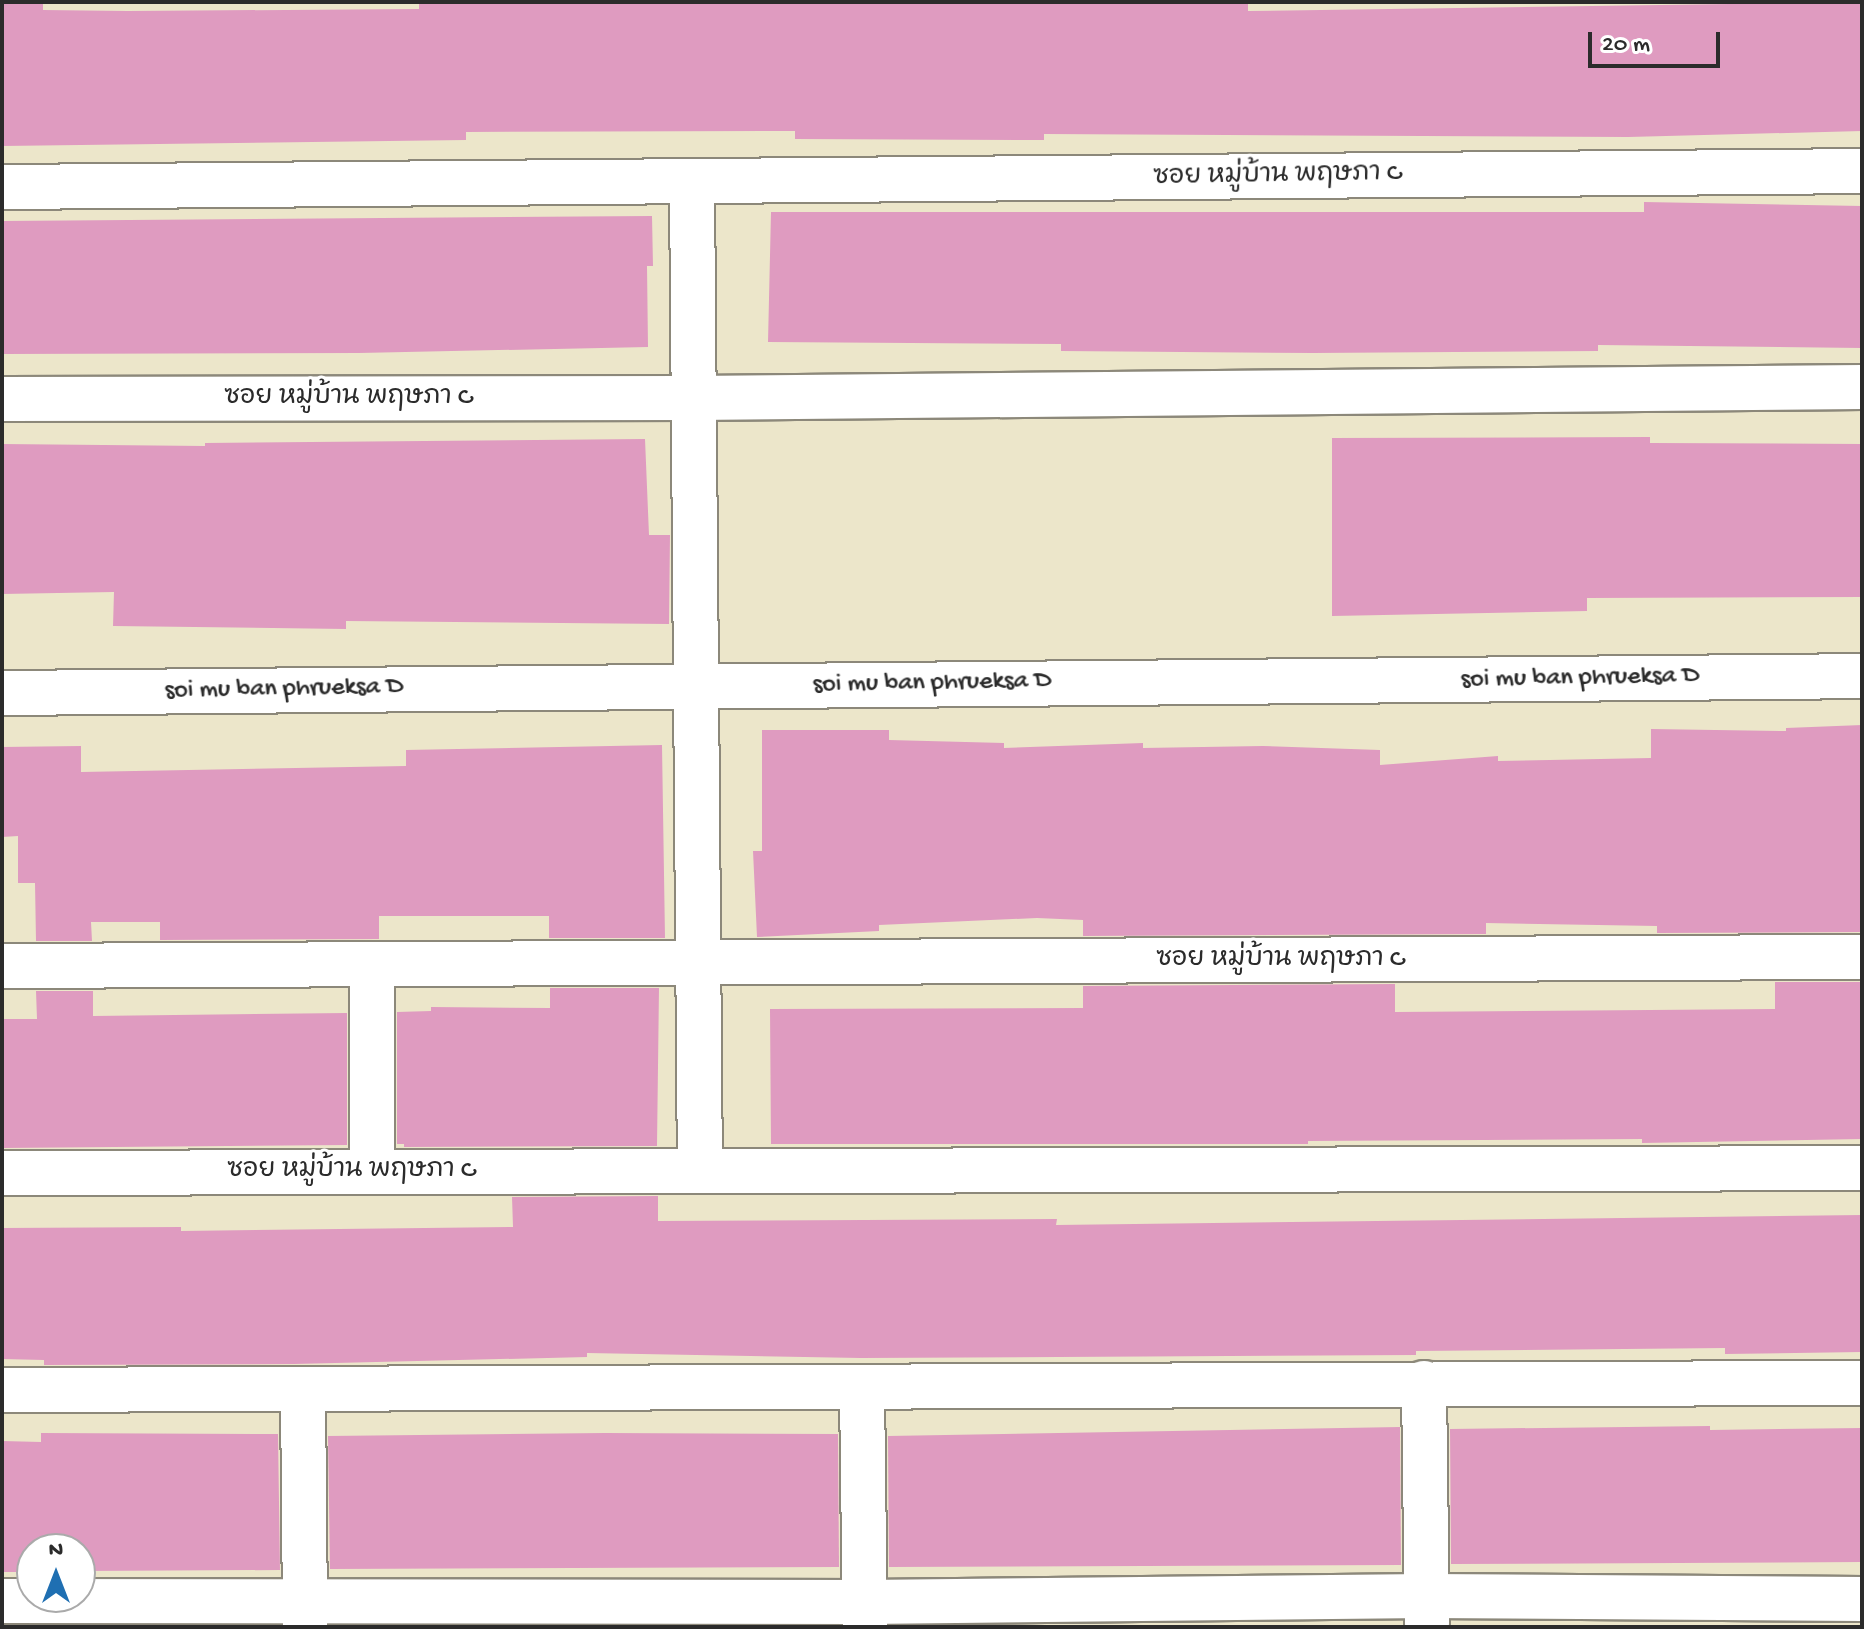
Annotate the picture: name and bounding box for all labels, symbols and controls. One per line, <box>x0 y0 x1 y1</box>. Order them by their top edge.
scale bar <box>1592 16 1724 66</box>
text: 20 m <box>1602 31 1650 60</box>
street label: ซอย หมู่บ้าน พฤษภา C <box>1153 159 1401 195</box>
street label: ซอย หมู่บ้าน พฤษภา C <box>224 383 472 415</box>
street label: soi mu ban phrueksa D <box>1460 661 1700 697</box>
street label: soi mu ban phrueksa D <box>812 666 1052 702</box>
street label: soi mu ban phrueksa D <box>164 672 404 708</box>
street label: ซอย หมู่บ้าน พฤษภา C <box>1156 945 1404 977</box>
street label: ซอย หมู่บ้าน พฤษภา C <box>227 1156 475 1188</box>
north arrow <box>16 1533 96 1613</box>
text: N <box>49 1538 63 1564</box>

